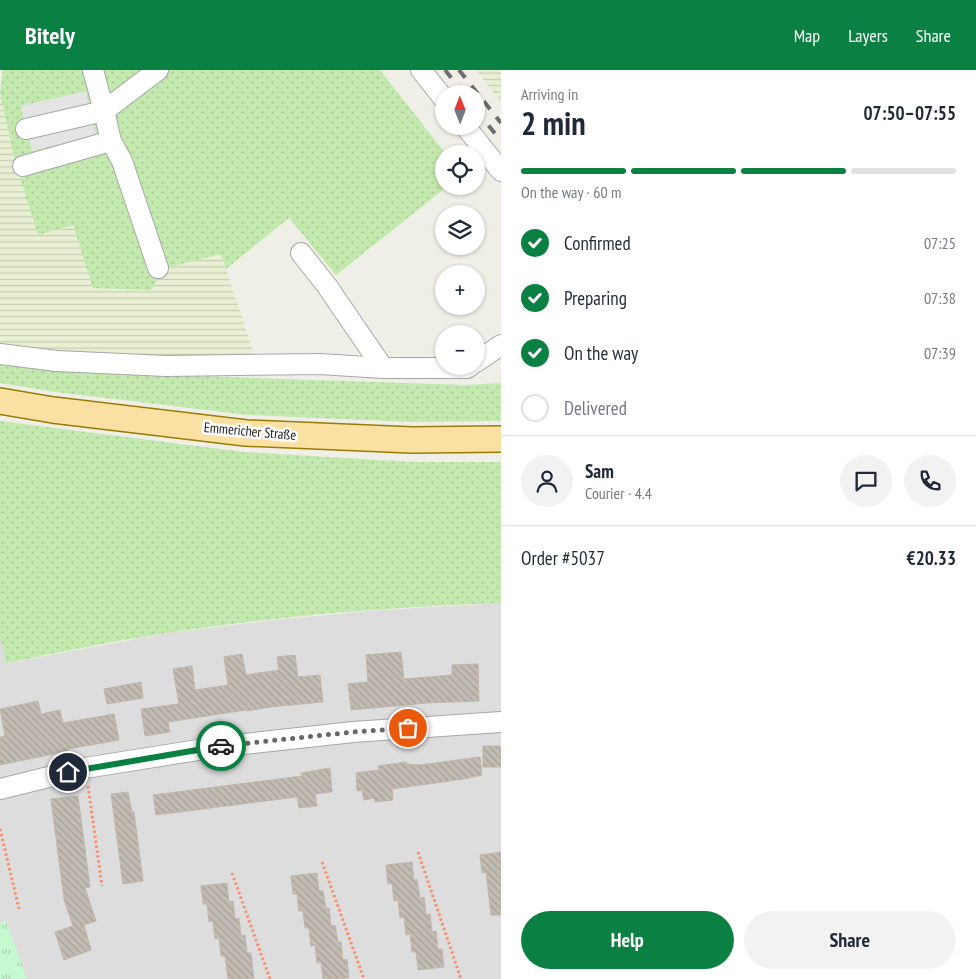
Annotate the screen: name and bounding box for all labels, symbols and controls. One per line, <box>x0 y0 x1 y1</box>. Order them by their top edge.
text: Bitely <box>25 20 75 51</box>
text: Map <box>794 24 820 47</box>
text: Layers <box>848 24 888 47</box>
text: Share <box>916 24 951 47</box>
text: Arriving in <box>521 84 578 104</box>
north arrow <box>435 85 485 135</box>
map controls <box>435 85 485 375</box>
text: 07:50–07:55 <box>863 101 956 125</box>
text: 2 min <box>521 102 586 144</box>
button: locate <box>435 145 485 195</box>
text: On the way · 60 m <box>521 182 621 202</box>
button: layers <box>435 205 485 255</box>
icon: check <box>521 229 549 257</box>
text: Confirmed <box>564 231 631 255</box>
text: 07:25 <box>924 233 956 253</box>
button: + <box>435 265 485 315</box>
icon: check <box>521 284 549 312</box>
text: Preparing <box>564 286 627 310</box>
text: 07:38 <box>924 288 956 308</box>
button: − <box>435 325 485 375</box>
icon: check <box>521 339 549 367</box>
text: On the way <box>564 341 638 365</box>
text: 07:39 <box>924 343 956 363</box>
text: Delivered <box>564 396 627 420</box>
street label: Emmericher Straße <box>203 418 297 444</box>
button: person <box>521 455 573 507</box>
button: chat <box>840 455 892 507</box>
button: phone <box>904 455 956 507</box>
text: Sam <box>585 459 614 483</box>
text: Courier · 4.4 <box>585 483 652 503</box>
text: Order #5037 <box>521 546 605 570</box>
text: €20.33 <box>907 546 956 570</box>
pin <box>387 707 429 749</box>
icon: bag <box>394 714 422 742</box>
courier <box>196 721 246 771</box>
icon: car <box>207 732 235 760</box>
pin <box>47 751 89 793</box>
icon: home <box>54 758 82 786</box>
button: Help <box>521 911 734 969</box>
button: Share <box>744 911 956 969</box>

